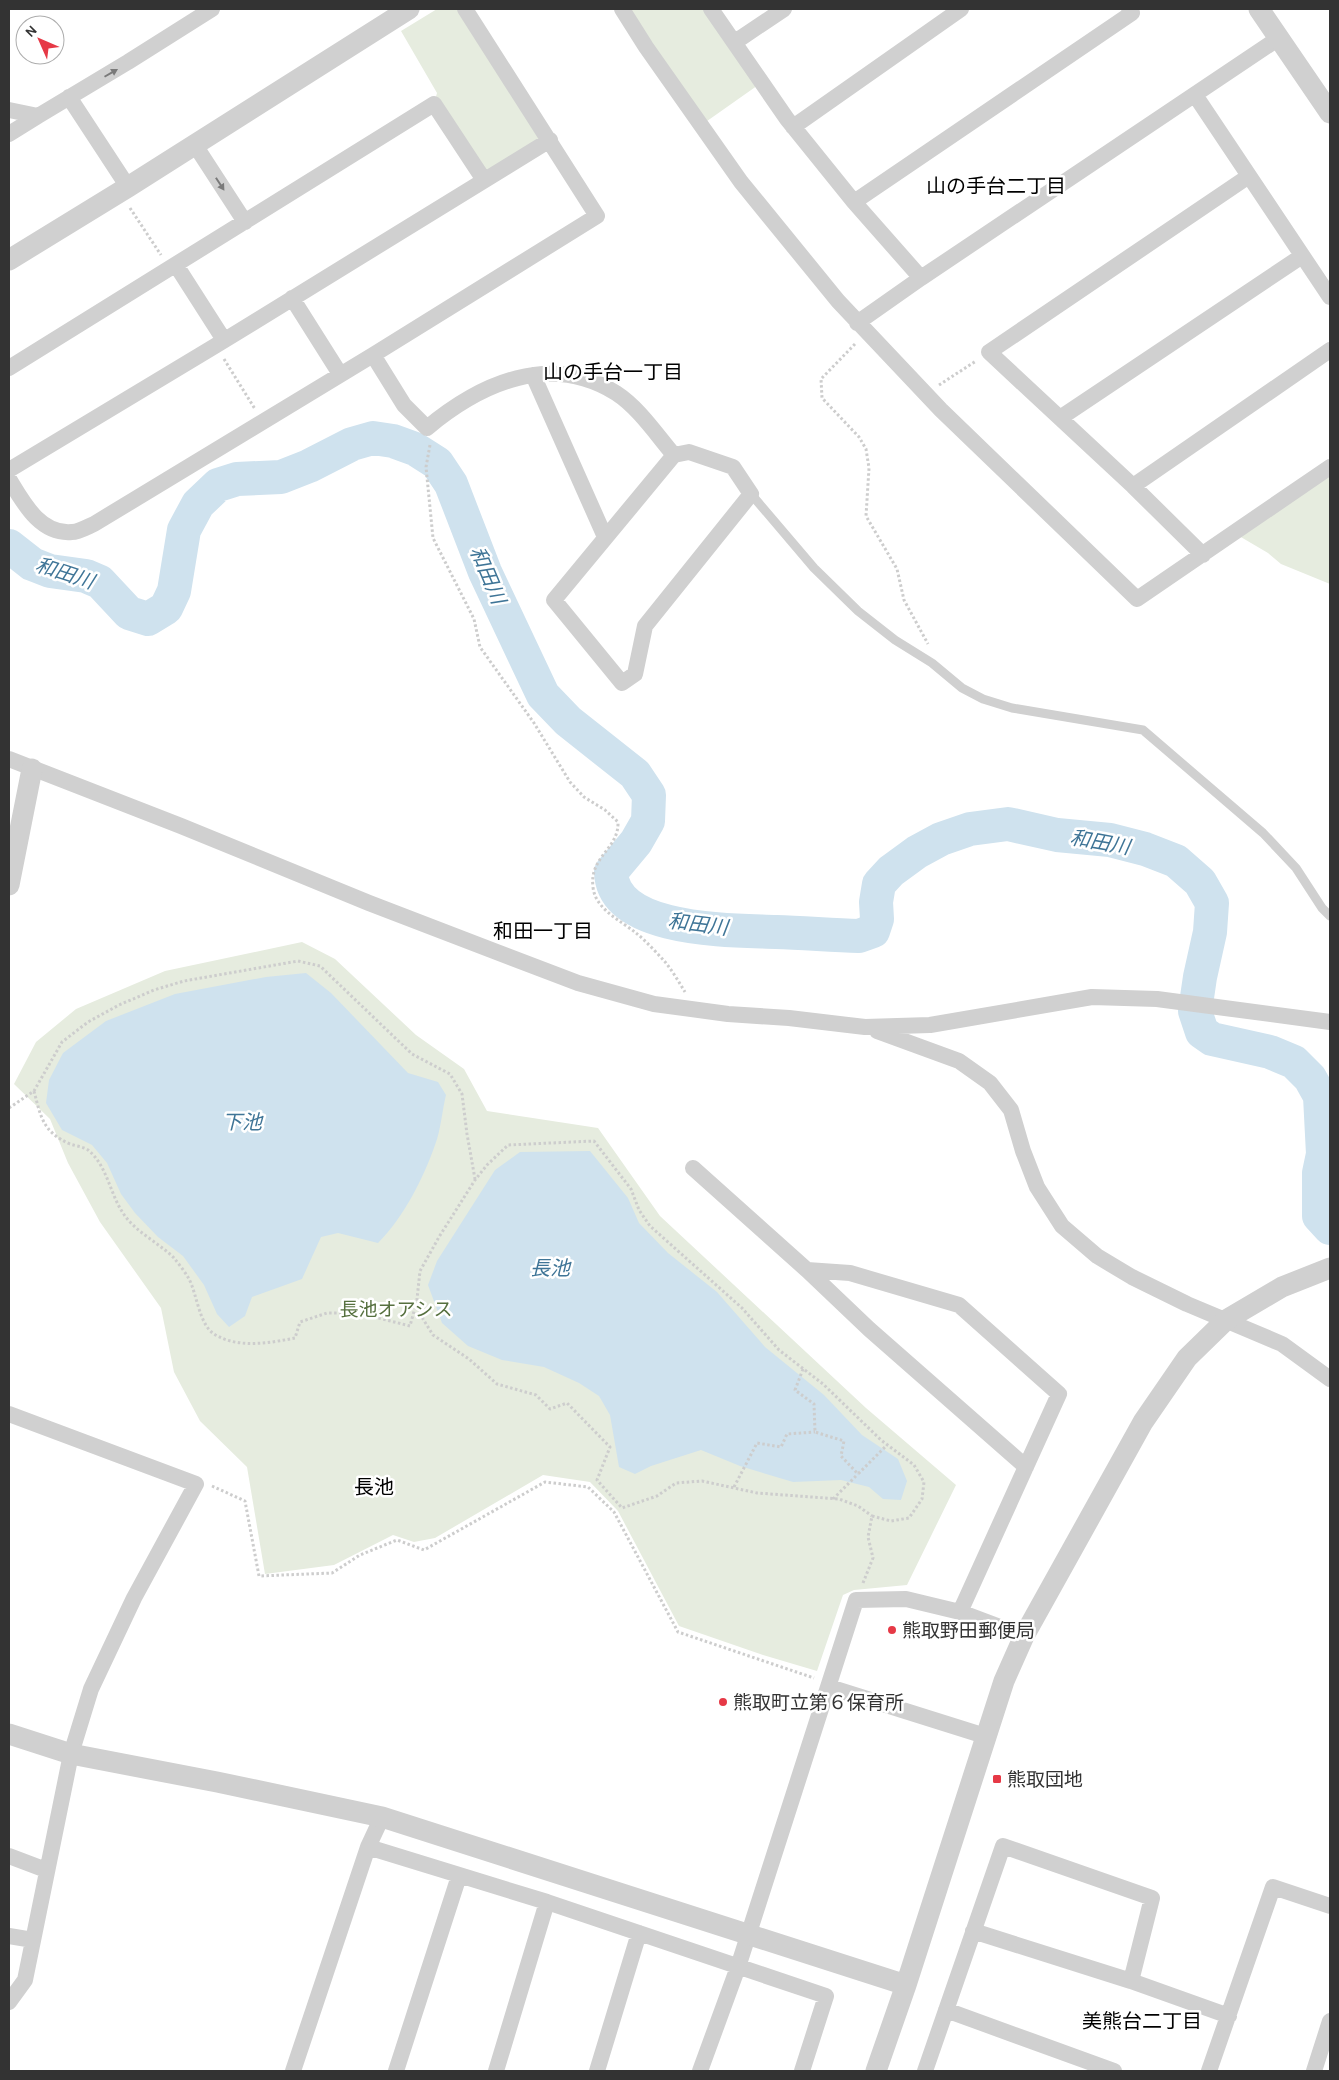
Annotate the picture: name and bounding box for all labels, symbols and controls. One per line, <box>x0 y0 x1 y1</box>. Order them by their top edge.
north arrow <box>15 15 65 65</box>
text: N <box>22 22 41 41</box>
one-way arrow <box>104 68 118 77</box>
district label: 山の手台二丁目 <box>926 175 1066 198</box>
one-way arrow <box>215 177 225 190</box>
district label: 山の手台一丁目 <box>543 361 683 384</box>
water label: 和田川 <box>465 543 511 609</box>
water label: 和田川 <box>33 553 99 594</box>
water label: 和田川 <box>1068 826 1133 859</box>
water label: 和田川 <box>667 909 731 940</box>
district label: 和田一丁目 <box>493 920 593 943</box>
water label: 下池 <box>222 1111 264 1134</box>
water label: 長池 <box>530 1257 572 1280</box>
park label: 長池オアシス <box>339 1299 453 1321</box>
district label: 長池 <box>354 1476 394 1499</box>
place label: 熊取野田郵便局 <box>902 1620 1035 1642</box>
marker: 熊取野田郵便局 <box>886 1624 898 1636</box>
place label: 熊取町立第６保育所 <box>733 1692 904 1714</box>
marker: 熊取町立第６保育所 <box>717 1696 729 1708</box>
place label: 熊取団地 <box>1007 1769 1083 1791</box>
marker: 熊取団地 <box>991 1773 1003 1785</box>
district label: 美熊台二丁目 <box>1082 2010 1202 2033</box>

